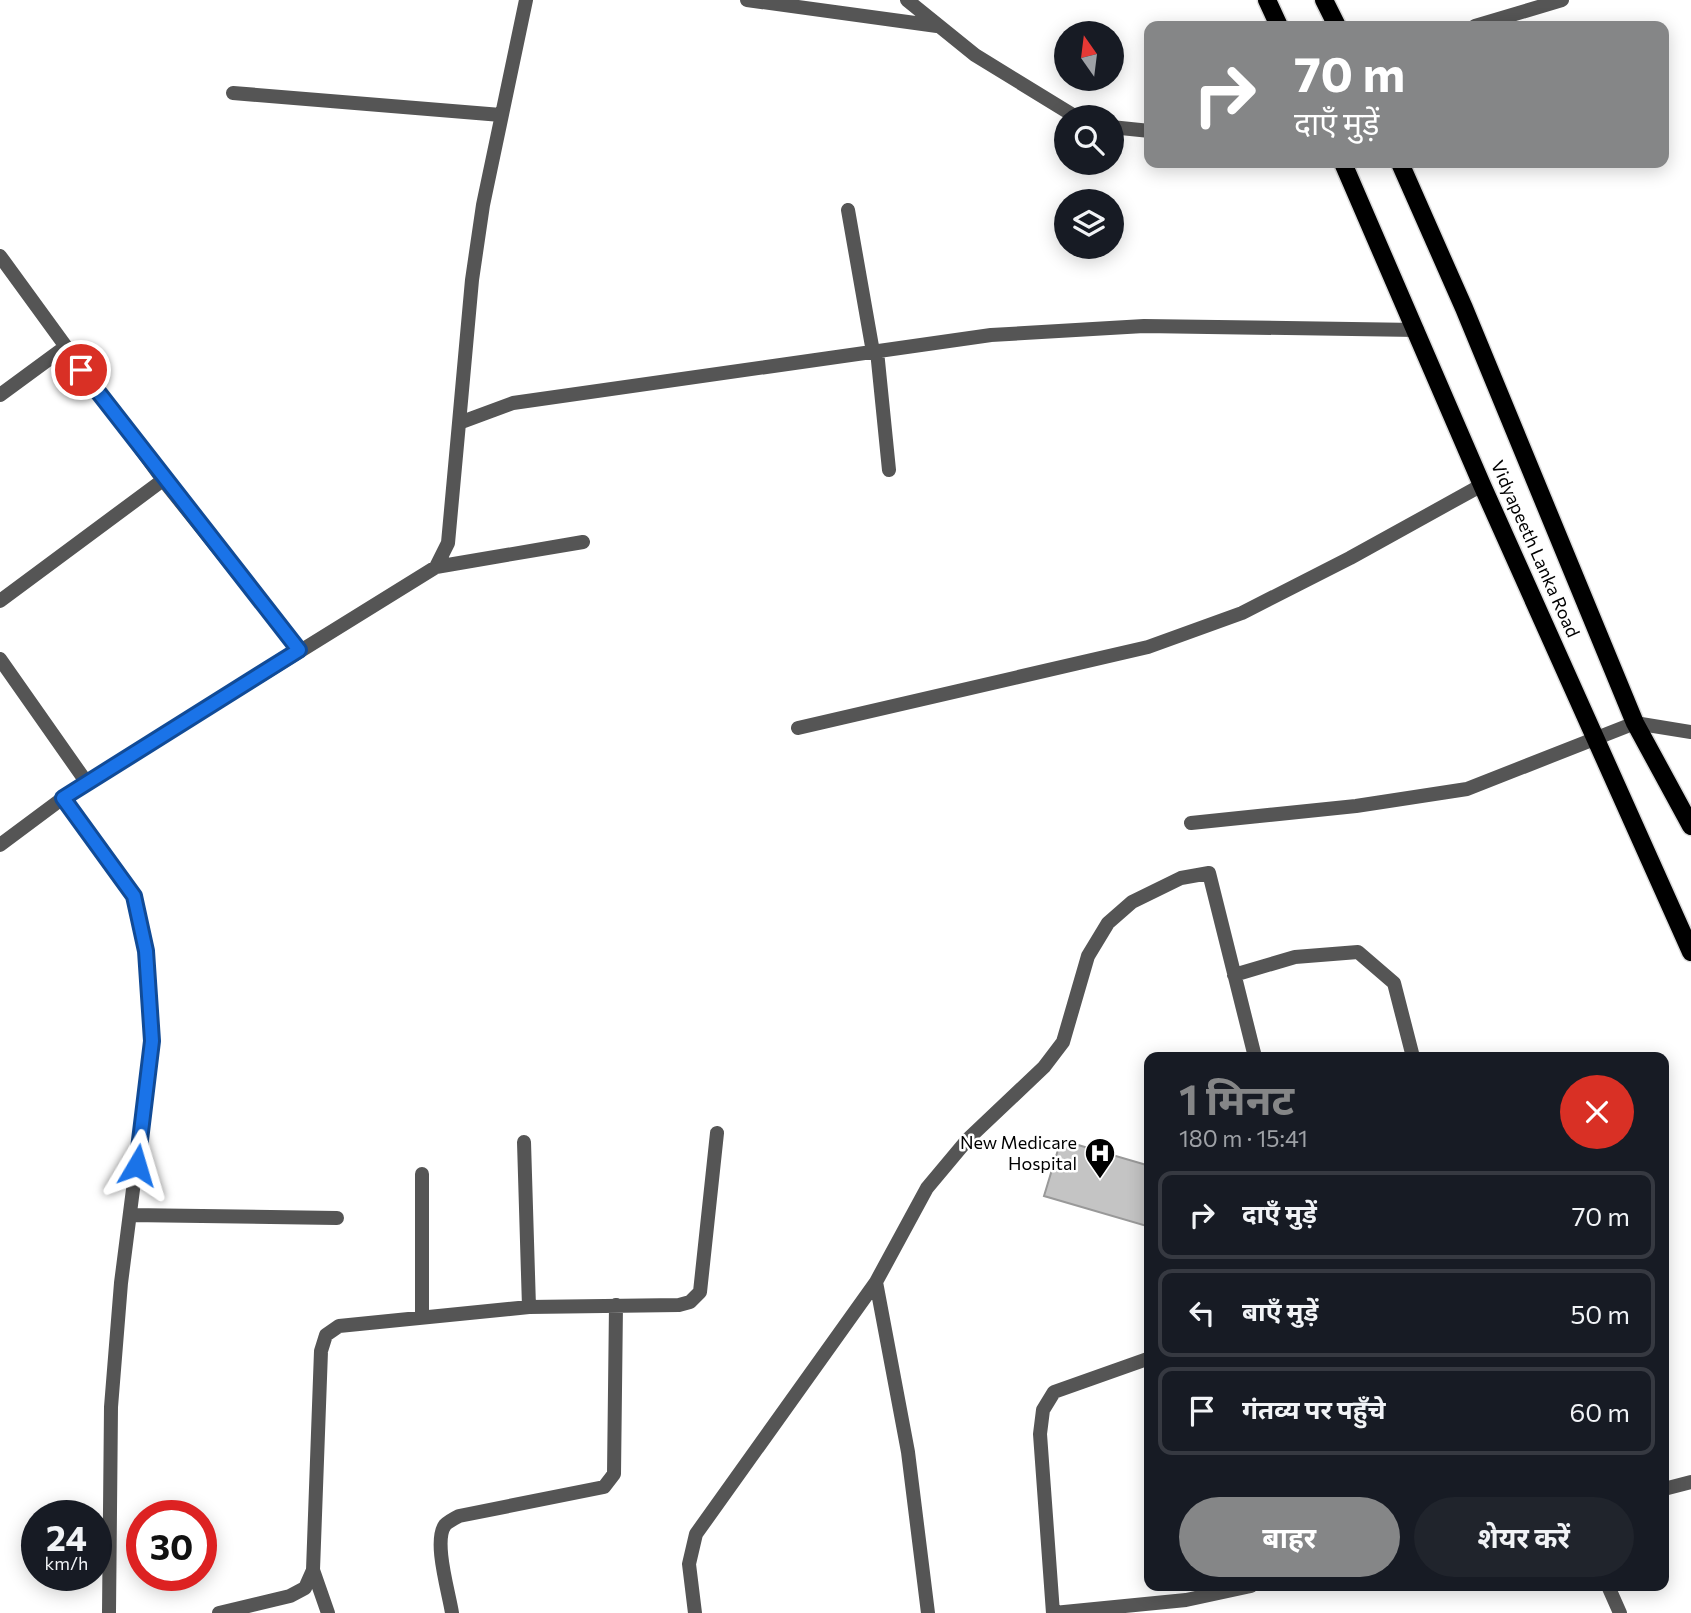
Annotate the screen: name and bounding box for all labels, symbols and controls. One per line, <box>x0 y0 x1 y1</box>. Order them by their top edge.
north arrow <box>1054 21 1124 91</box>
map controls <box>1054 21 1124 259</box>
text: 70 m <box>1294 42 1405 102</box>
icon: right <box>1179 49 1270 140</box>
text: दाएँ मुड़ें <box>1294 102 1379 142</box>
button: search <box>1054 105 1124 175</box>
button: layers <box>1054 189 1124 259</box>
pin <box>51 340 111 400</box>
icon: arrive <box>62 351 100 389</box>
street label: Vidyapeeth Lanka Road <box>1487 457 1585 640</box>
text: 1 मिनट <box>1179 1072 1294 1124</box>
button: close <box>1560 1075 1634 1149</box>
text: 180 m · 15:41 <box>1179 1124 1308 1152</box>
position arrow <box>100 1128 174 1202</box>
place label: New Medicare Hospital <box>960 1131 1077 1174</box>
hospital icon: New Medicare Hospital <box>1083 1136 1117 1180</box>
icon: right <box>1183 1196 1221 1234</box>
text: दाएँ मुड़ें <box>1242 1197 1317 1228</box>
text: 70 m <box>1572 1200 1630 1231</box>
icon: left <box>1183 1294 1221 1332</box>
text: बाएँ मुड़ें <box>1242 1295 1318 1326</box>
text: 50 m <box>1570 1298 1630 1329</box>
icon: arrive <box>1183 1392 1221 1430</box>
text: गंतव्य पर पहुँचे <box>1242 1393 1386 1424</box>
text: 60 m <box>1570 1396 1630 1427</box>
button: बाहर <box>1179 1497 1400 1577</box>
button: शेयर करें <box>1414 1497 1634 1577</box>
speed limit sign: 30 <box>126 1500 217 1591</box>
text: 24 <box>46 1515 87 1558</box>
text: km/h <box>45 1552 88 1574</box>

